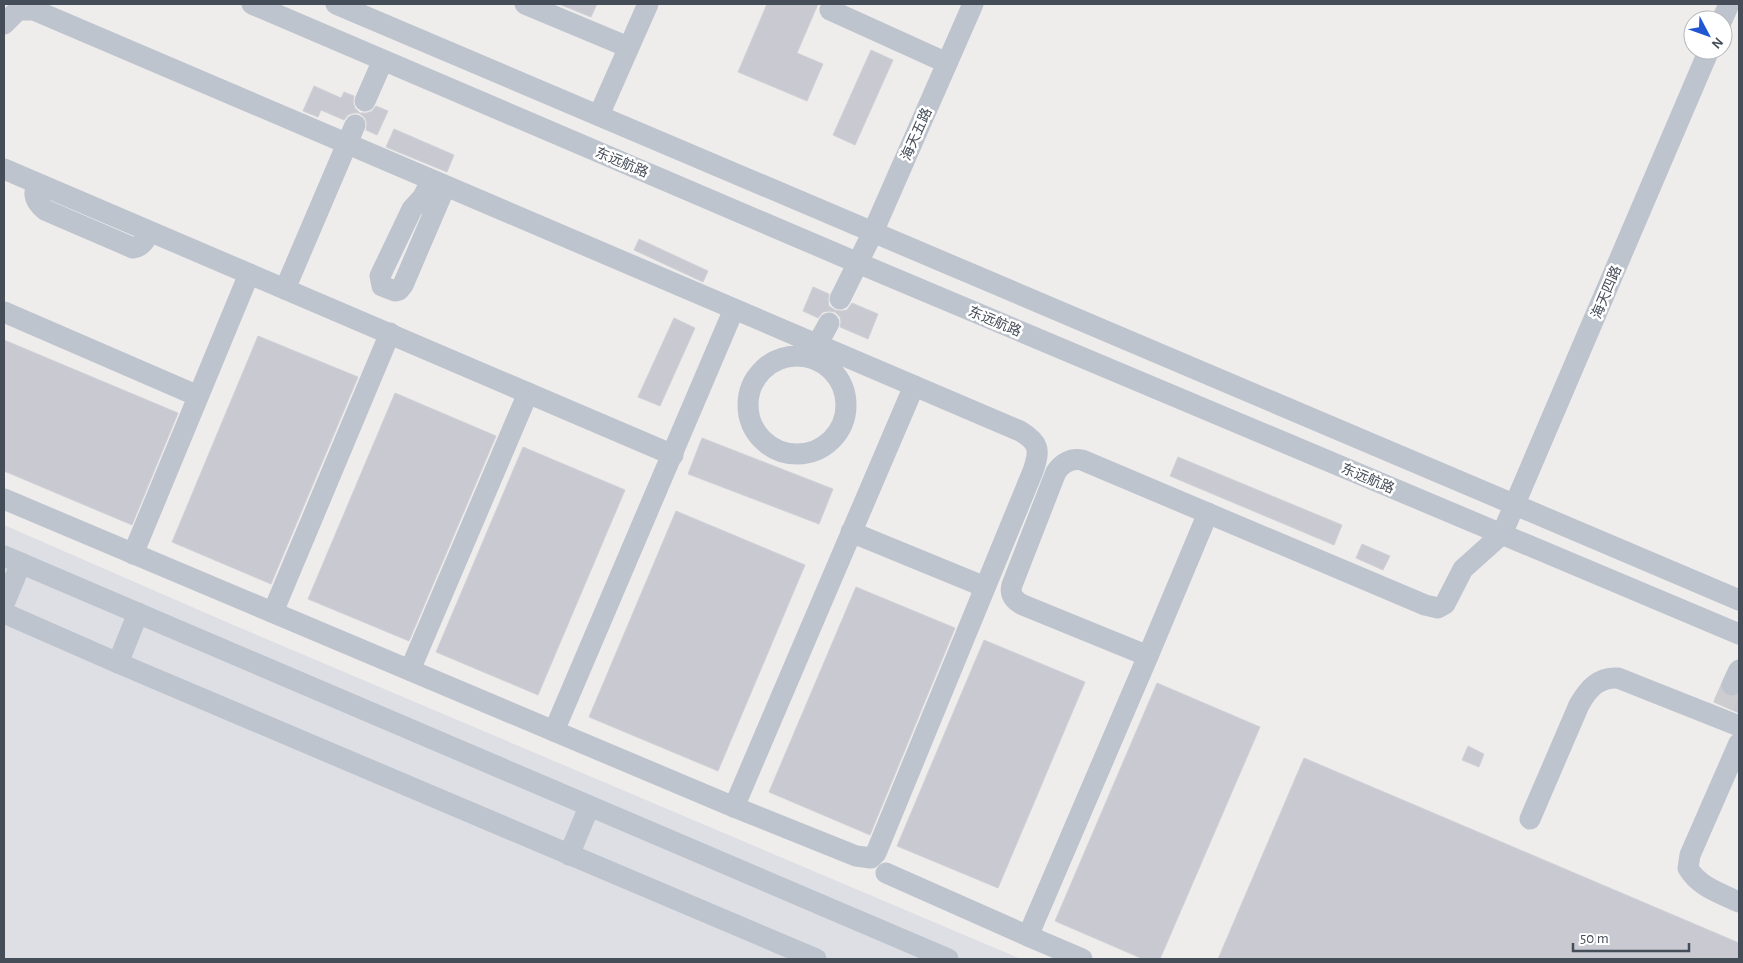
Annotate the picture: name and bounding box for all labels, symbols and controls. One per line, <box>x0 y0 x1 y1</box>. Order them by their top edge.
north arrow <box>1683 10 1733 60</box>
text: N <box>1709 35 1726 51</box>
street label: 海天五路 <box>898 106 935 163</box>
street label: 东远航路 <box>593 145 651 180</box>
street label: 海天四路 <box>1589 263 1624 321</box>
street label: 东远航路 <box>966 304 1024 339</box>
street label: 东远航路 <box>1339 461 1397 496</box>
scale bar <box>1573 920 1689 952</box>
text: 50 m <box>1580 931 1609 946</box>

